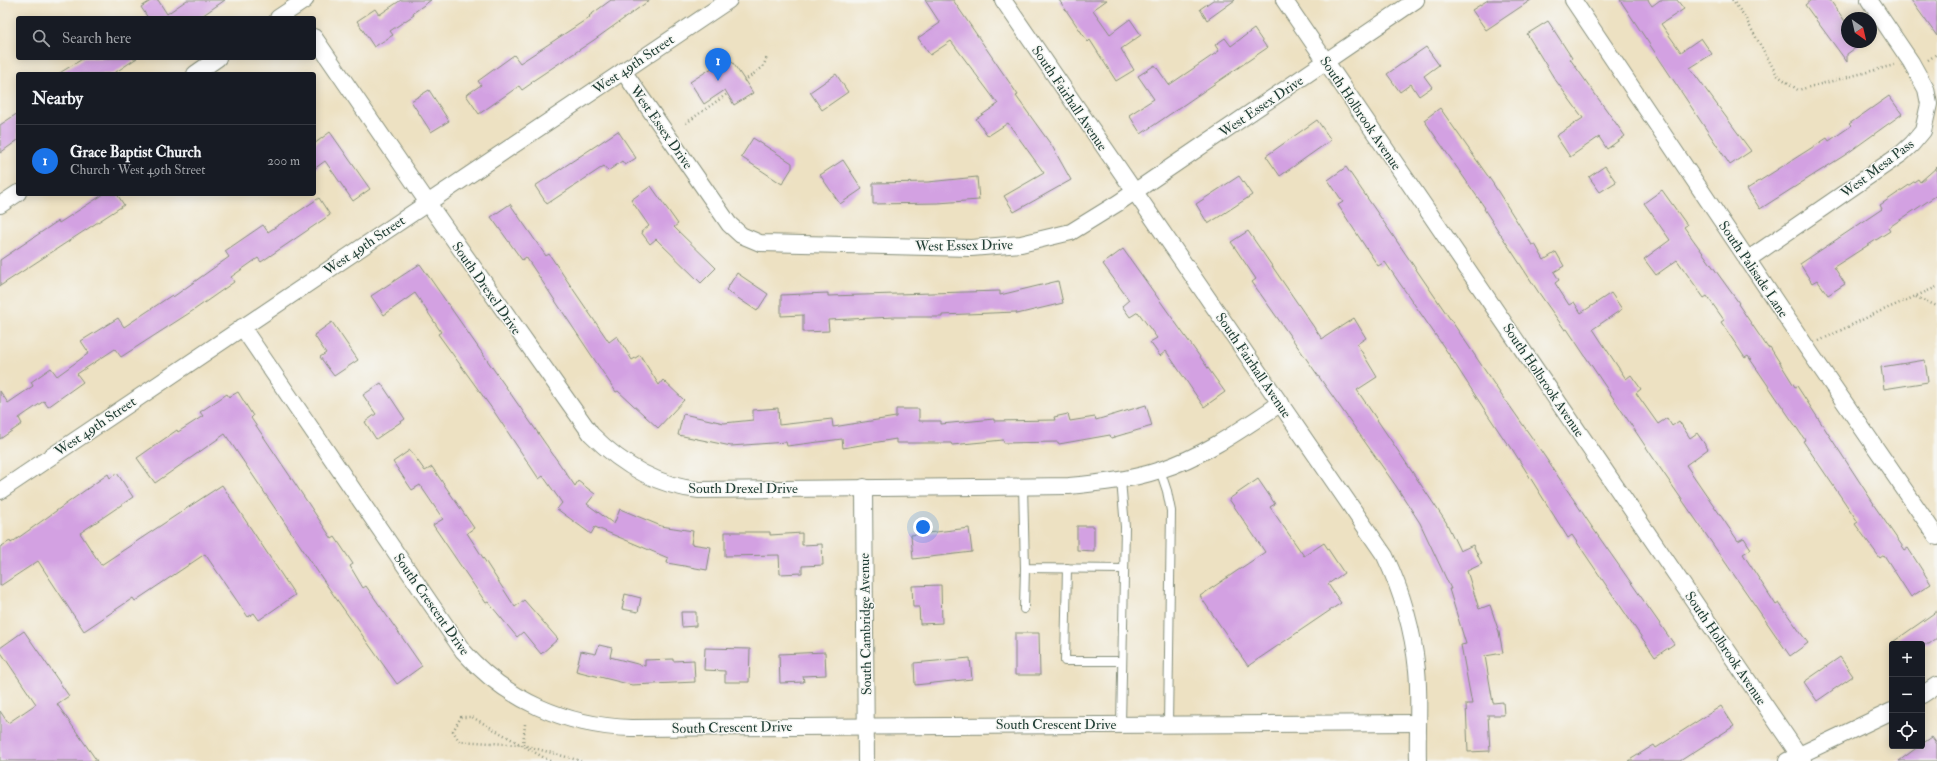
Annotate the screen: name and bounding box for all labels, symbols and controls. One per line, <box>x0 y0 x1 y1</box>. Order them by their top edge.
north arrow <box>1841 12 1877 48</box>
search box <box>16 16 316 60</box>
icon: search <box>30 27 52 49</box>
text: Search here <box>62 29 131 48</box>
street label: West 49th Street <box>589 31 678 98</box>
street label: South Fairhall Avenue <box>1028 42 1111 154</box>
pin: 1 <box>705 48 731 81</box>
street label: South Holbrook Avenue <box>1316 53 1405 174</box>
street label: West Essex Drive <box>1215 72 1307 141</box>
street label: West Essex Drive <box>626 82 697 172</box>
text: Nearby <box>32 88 83 109</box>
street label: West Mesa Pass <box>1837 135 1917 202</box>
text: Grace Baptist Church <box>70 143 201 162</box>
text: 1 <box>43 153 47 169</box>
text: 200 m <box>267 153 300 169</box>
text: Church · West 49th Street <box>70 162 206 178</box>
street label: West 49th Street <box>320 212 409 279</box>
street label: South Palisade Lane <box>1715 218 1792 321</box>
street label: West Essex Drive <box>914 236 1013 255</box>
street label: South Drexel Drive <box>448 239 525 338</box>
street label: South Fairhall Avenue <box>1212 309 1295 421</box>
street label: South Holbrook Avenue <box>1499 320 1588 441</box>
street label: West 49th Street <box>51 393 140 460</box>
street label: South Drexel Drive <box>688 480 798 497</box>
your location <box>913 517 933 537</box>
street label: South Crescent Drive <box>390 550 473 659</box>
street label: South Cambridge Avenue <box>856 553 875 695</box>
street label: South Holbrook Avenue <box>1681 588 1770 709</box>
map controls <box>1889 641 1925 749</box>
button: + <box>1889 641 1925 677</box>
button: − <box>1889 677 1925 713</box>
button: locate <box>1889 713 1925 749</box>
street label: South Crescent Drive <box>996 716 1116 733</box>
street label: South Crescent Drive <box>672 718 793 737</box>

